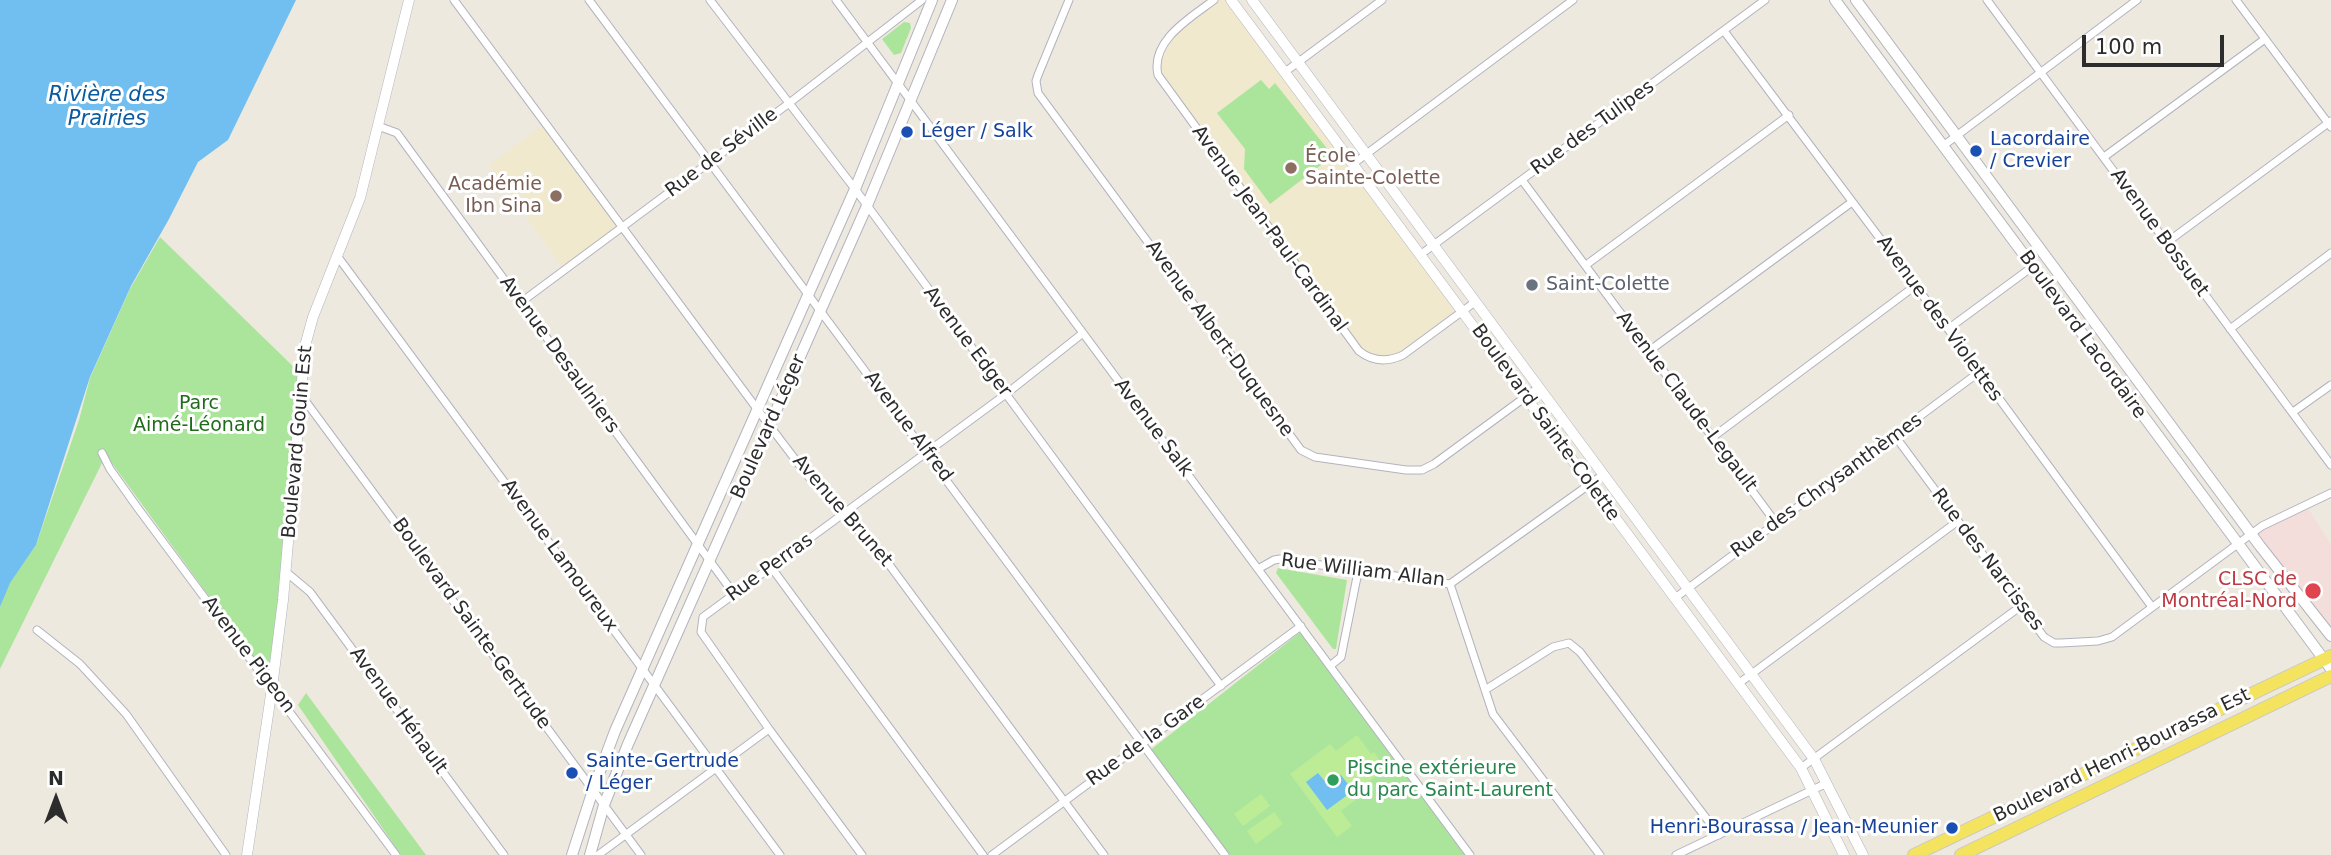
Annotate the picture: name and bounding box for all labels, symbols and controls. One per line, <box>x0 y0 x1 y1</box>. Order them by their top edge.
scale bar <box>2086 21 2228 65</box>
text: 100 m <box>2095 35 2162 59</box>
street label: Rue des Tulipes <box>1527 76 1659 180</box>
water label: Rivière des Prairies <box>48 83 166 133</box>
street label: Rue de Séville <box>661 103 783 203</box>
place label: Léger / Salk <box>921 121 1033 143</box>
street label: Avenue Jean-Paul-Cardinal <box>1186 121 1352 337</box>
marker: Léger / Salk <box>899 124 915 140</box>
place label: Lacordaire / Crevier <box>1990 129 2090 173</box>
marker: Lacordaire / Crevier <box>1968 143 1984 159</box>
place label: École Sainte-Colette <box>1305 146 1440 190</box>
marker: École Sainte-Colette <box>1283 160 1299 176</box>
street label: Avenue Bossuet <box>2105 165 2213 301</box>
place label: Académie Ibn Sina <box>448 174 542 218</box>
marker: Académie Ibn Sina <box>548 188 564 204</box>
street label: Avenue des Violettes <box>1871 232 2007 406</box>
street label: Avenue Albert-Duquesne <box>1140 236 1298 442</box>
street label: Boulevard Lacordaire <box>2013 247 2151 423</box>
street label: Avenue Desaulniers <box>494 272 624 438</box>
place label: Saint-Colette <box>1546 274 1670 296</box>
marker: Saint-Colette <box>1524 277 1540 293</box>
street label: Avenue Edger <box>918 282 1016 402</box>
street label: Avenue Claude-Legault <box>1611 307 1761 497</box>
street label: Boulevard Sainte-Colette <box>1466 320 1624 526</box>
street label: Boulevard Gouin Est <box>278 345 318 539</box>
street label: Boulevard Léger <box>727 351 811 503</box>
street label: Avenue Alfred <box>859 367 957 487</box>
street label: Avenue Salk <box>1109 375 1197 481</box>
park label: Parc Aimé-Léonard <box>133 393 265 437</box>
street label: Rue des Chrysanthèmes <box>1727 409 1927 563</box>
street label: Avenue Brunet <box>787 450 897 572</box>
street label: Avenue Lamoureux <box>496 475 622 637</box>
street label: Rue des Narcisses <box>1926 484 2048 636</box>
street label: Boulevard Sainte-Gertrude <box>387 514 555 734</box>
street label: Rue Perras <box>722 529 818 607</box>
street label: Rue William Allan <box>1280 550 1446 592</box>
place label: CLSC de Montréal-Nord <box>2161 569 2297 613</box>
marker: CLSC de Montréal-Nord <box>2303 581 2323 601</box>
street label: Avenue Pigeon <box>197 592 299 718</box>
street label: Avenue Hénault <box>344 643 452 779</box>
street label: Boulevard Henri-Bourassa Est <box>1990 684 2254 828</box>
street label: Rue de la Gare <box>1083 691 1209 791</box>
place label: Sainte-Gertrude / Léger <box>586 751 739 795</box>
place label: Piscine extérieure du parc Saint-Laurent <box>1347 758 1553 802</box>
north arrow <box>21 764 91 834</box>
marker: Sainte-Gertrude / Léger <box>564 765 580 781</box>
text: N <box>48 767 64 789</box>
marker: Piscine extérieure du parc Saint-Laurent <box>1325 772 1341 788</box>
place label: Henri-Bourassa / Jean-Meunier <box>1650 817 1938 839</box>
marker: Henri-Bourassa / Jean-Meunier <box>1944 820 1960 836</box>

